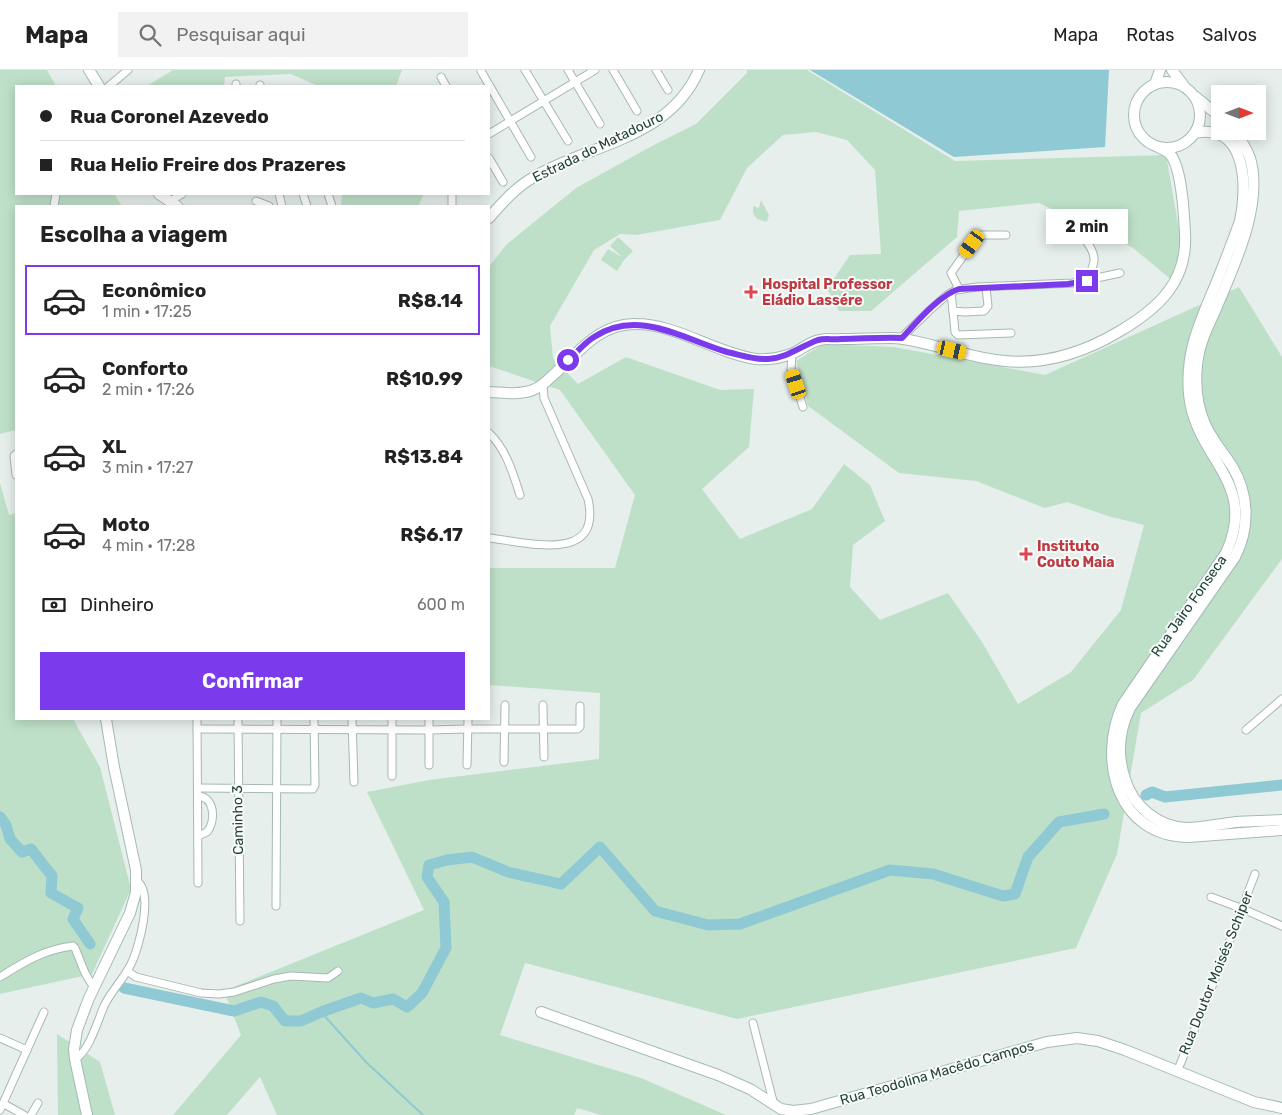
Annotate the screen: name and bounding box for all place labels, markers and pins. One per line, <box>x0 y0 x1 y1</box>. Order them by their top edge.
place label: Hospital Professor Eládio Lassére <box>762 276 893 309</box>
marker: Hospital Professor Eládio Lassére <box>744 285 758 299</box>
place label: Instituto Couto Maia <box>1037 538 1115 571</box>
marker: Instituto Couto Maia <box>1019 547 1033 561</box>

